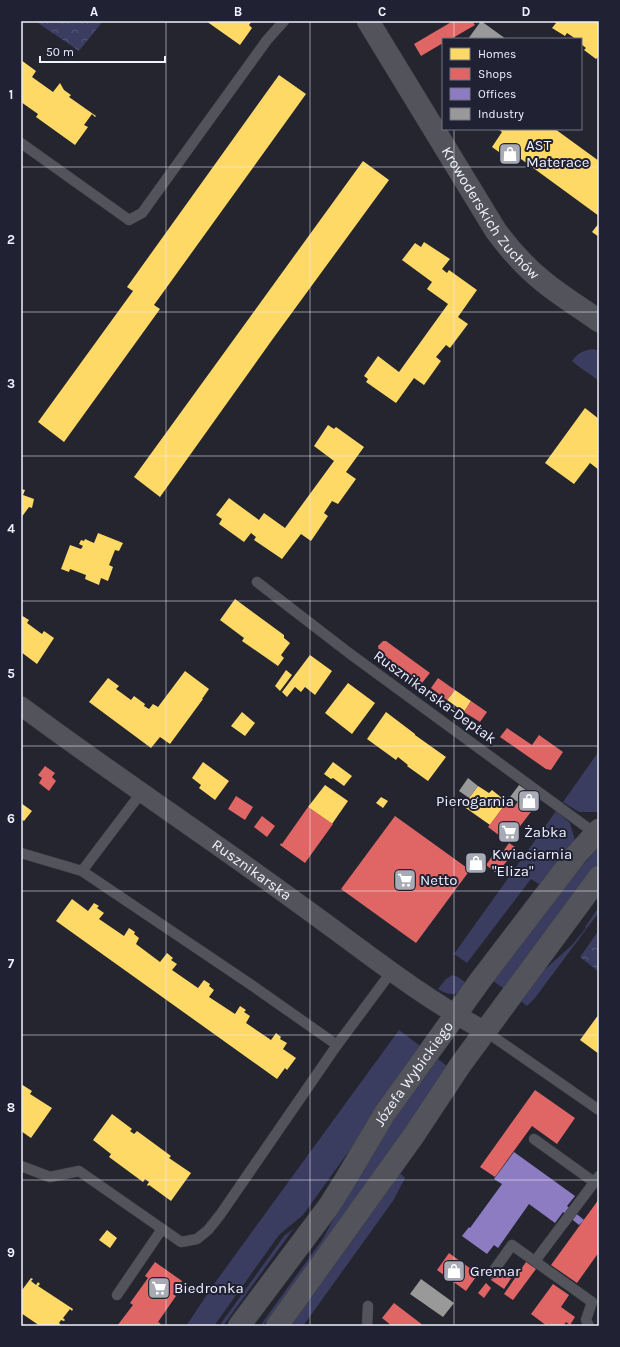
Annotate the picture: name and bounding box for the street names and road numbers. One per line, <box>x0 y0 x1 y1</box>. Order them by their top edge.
street label: Krowoderskich Zuchów <box>438 143 543 283</box>
street label: Rusznikarska-Deptak <box>370 646 500 748</box>
street label: Rusznikarska <box>208 835 295 904</box>
street label: Józefa Wybickiego <box>370 1018 457 1130</box>

